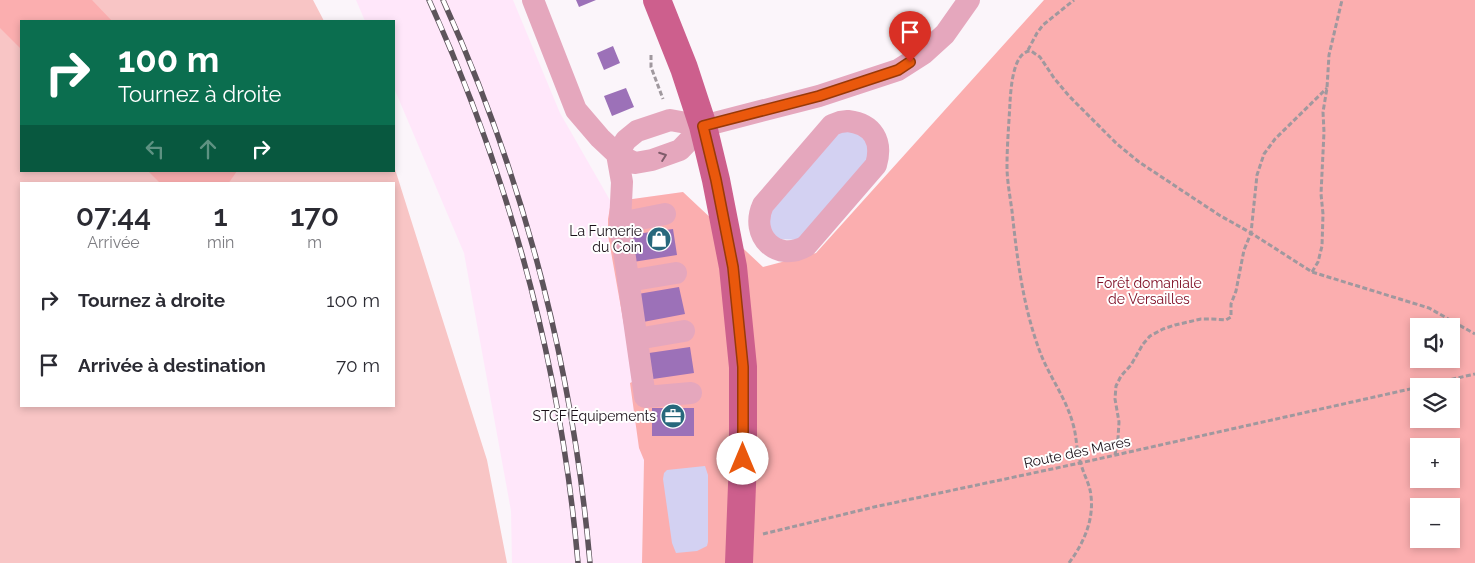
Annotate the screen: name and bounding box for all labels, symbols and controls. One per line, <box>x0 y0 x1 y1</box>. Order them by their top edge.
pin <box>889 11 931 62</box>
icon: arrive <box>896 18 924 46</box>
text: 100 m <box>118 39 219 80</box>
icon: right <box>35 40 100 105</box>
text: Tournez à droite <box>118 81 282 107</box>
icon: left <box>141 135 169 163</box>
icon: ahead <box>194 135 222 163</box>
icon: right <box>247 135 275 163</box>
one-way arrow <box>658 152 666 162</box>
text: 07:44 <box>76 198 151 233</box>
text: 1 <box>214 198 228 233</box>
text: 170 <box>290 198 339 233</box>
place label: La Fumerie du Coin <box>569 223 642 255</box>
shop icon: La Fumerie du Coin <box>646 226 672 252</box>
text: Arrivée <box>87 233 140 252</box>
text: min <box>207 233 234 252</box>
text: m <box>307 233 322 252</box>
park label: Forêt domaniale de Versailles <box>1096 275 1202 307</box>
icon: right <box>35 286 63 314</box>
text: Tournez à droite <box>78 289 225 311</box>
text: 100 m <box>326 289 380 311</box>
map controls <box>1410 318 1460 548</box>
button: sound <box>1410 318 1460 368</box>
icon: arrive <box>35 351 63 379</box>
text: Arrivée à destination <box>78 354 266 376</box>
text: 70 m <box>336 354 380 376</box>
button: layers <box>1410 378 1460 428</box>
office icon: STCF Équipements <box>660 403 686 429</box>
place label: STCF Équipements <box>532 407 656 424</box>
position arrow <box>716 432 768 484</box>
street label: Route des Mares <box>1022 433 1132 471</box>
button: + <box>1410 438 1460 488</box>
button: − <box>1410 498 1460 548</box>

